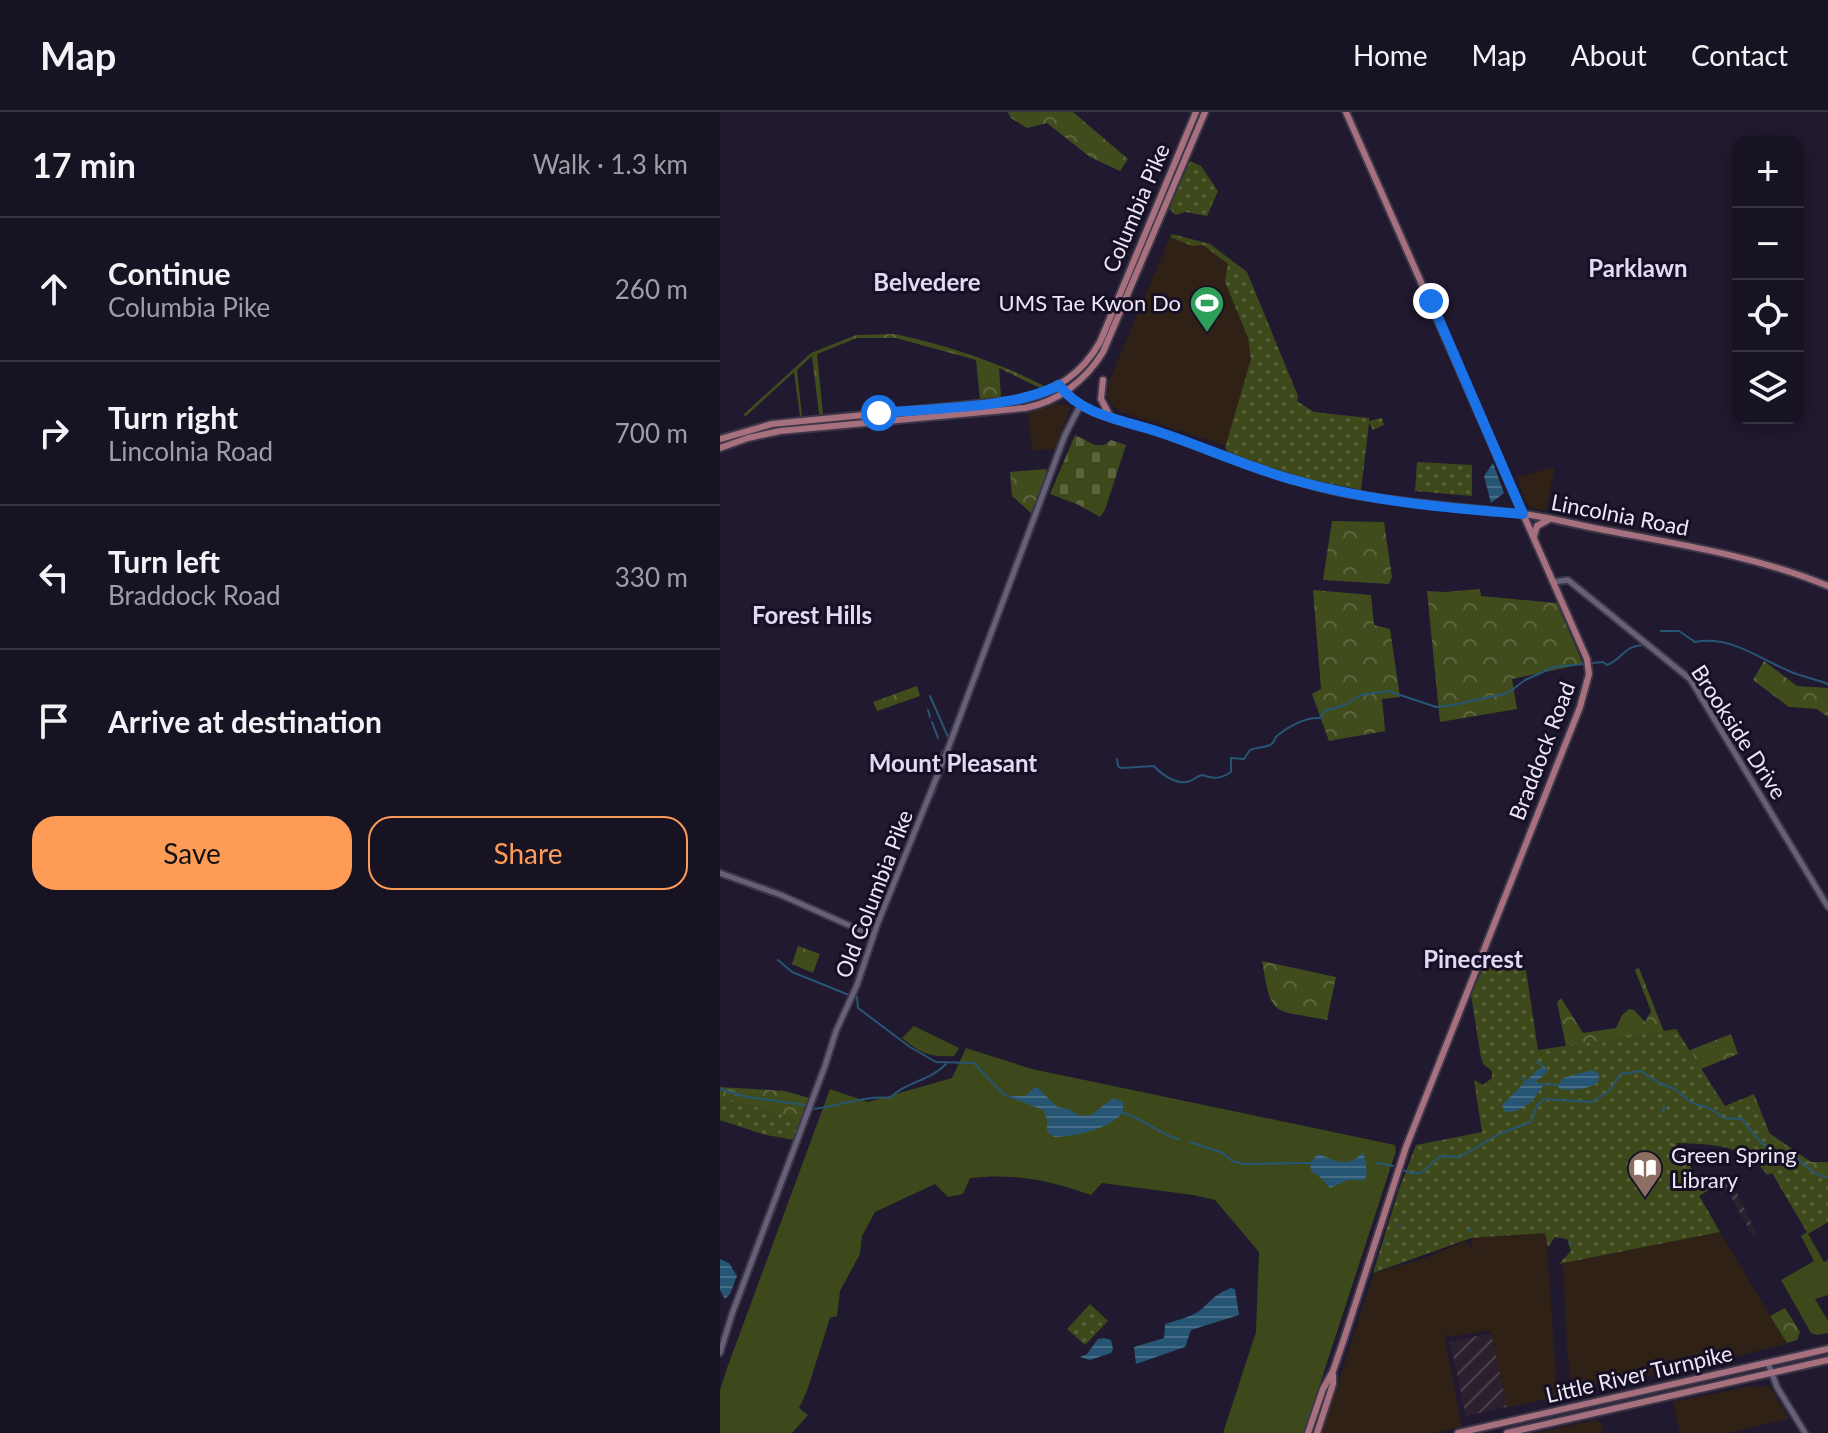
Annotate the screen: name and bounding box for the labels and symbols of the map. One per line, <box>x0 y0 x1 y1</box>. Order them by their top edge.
street label: Columbia Pike <box>1096 139 1175 276</box>
district label: Parklawn <box>1588 253 1688 282</box>
district label: Belvedere <box>873 267 981 296</box>
route end <box>1413 283 1449 319</box>
sports icon: UMS Tae Kwon Do <box>1188 284 1226 334</box>
place label: UMS Tae Kwon Do <box>999 289 1181 316</box>
route start <box>861 395 897 431</box>
street label: Lincolnia Road <box>1549 488 1691 541</box>
district label: Forest Hills <box>752 600 872 629</box>
street label: Brookside Drive <box>1686 660 1793 804</box>
street label: Braddock Road <box>1503 678 1580 824</box>
district label: Mount Pleasant <box>869 748 1037 777</box>
street label: Old Columbia Pike <box>829 806 918 982</box>
district label: Pinecrest <box>1423 944 1523 973</box>
place label: Green Spring Library <box>1671 1141 1797 1193</box>
library icon: Green Spring Library <box>1626 1149 1664 1199</box>
street label: Little River Turnpike <box>1543 1339 1735 1408</box>

